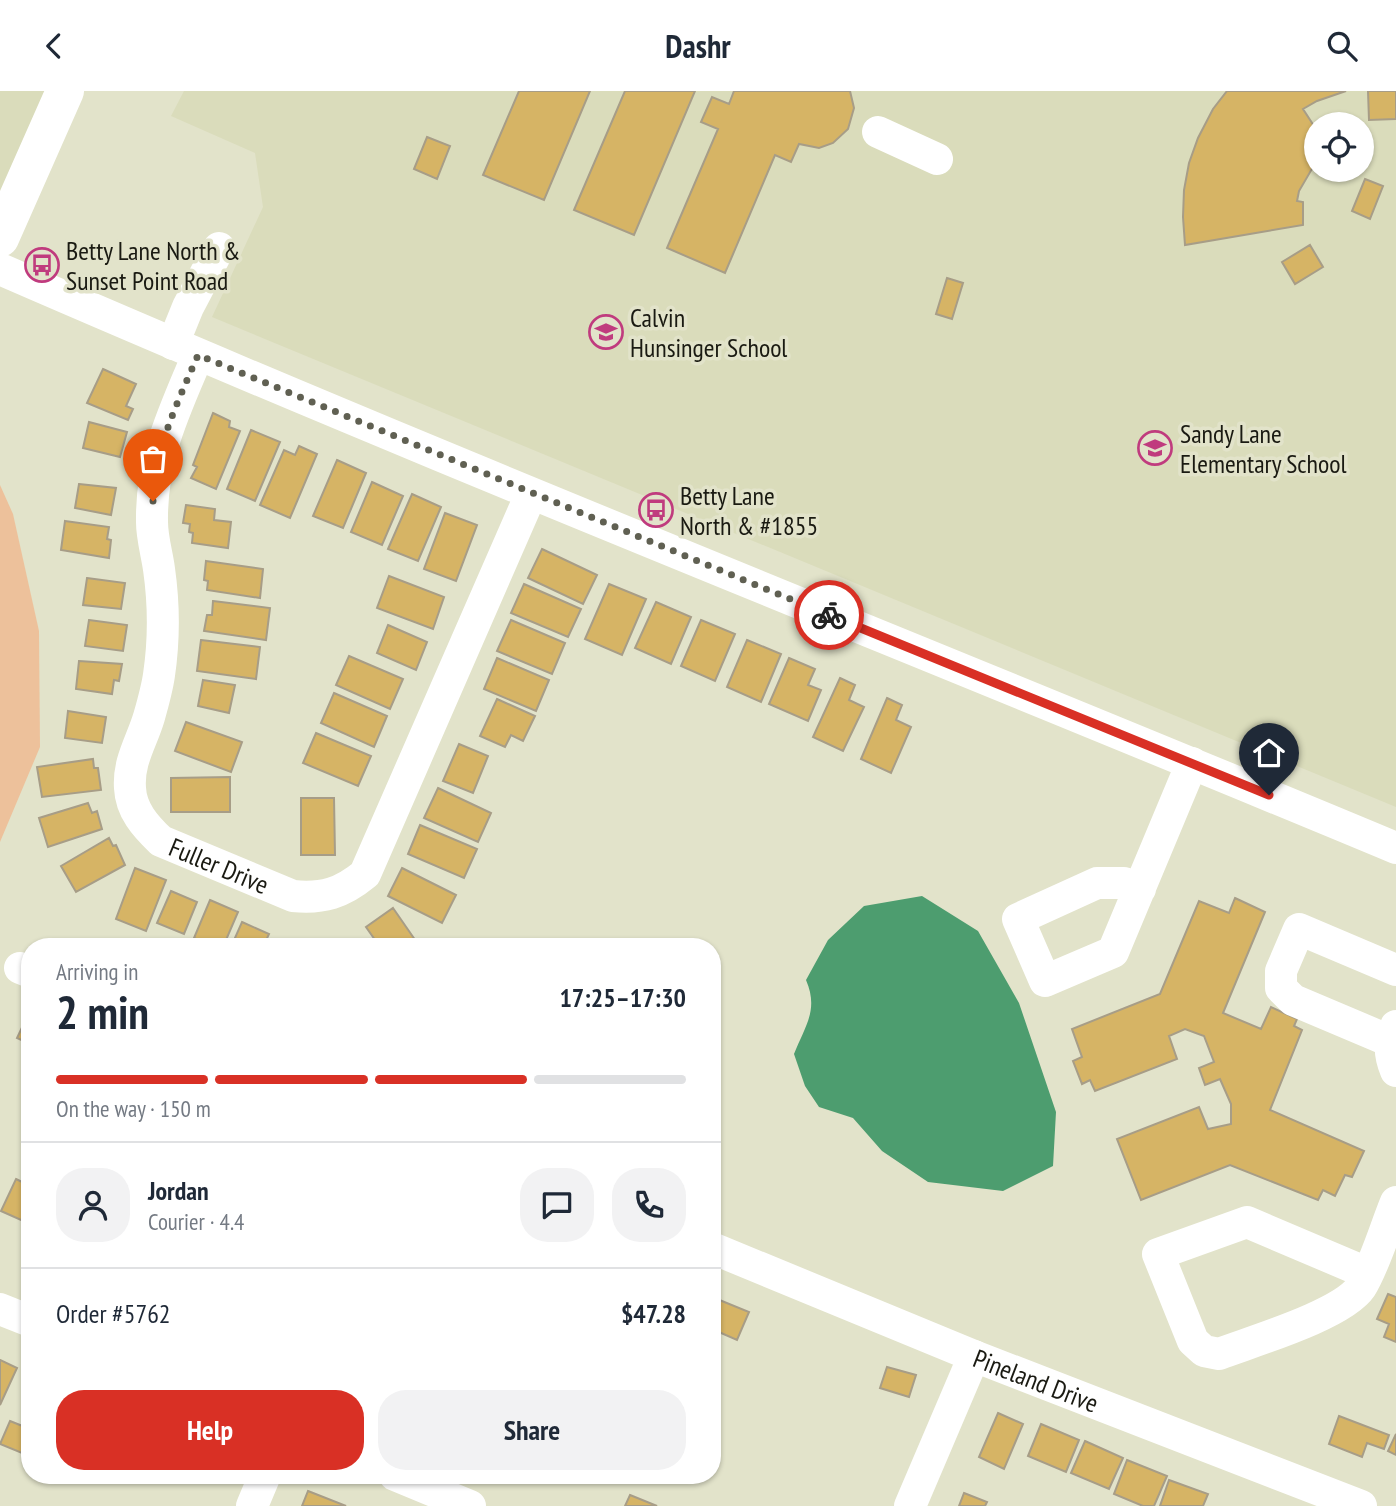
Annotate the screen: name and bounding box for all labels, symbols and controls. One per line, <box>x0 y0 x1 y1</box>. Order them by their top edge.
text: Dashr <box>665 25 731 67</box>
icon: back <box>35 27 73 65</box>
icon: search <box>1323 27 1361 65</box>
map controls <box>1304 112 1374 182</box>
button: locate <box>1304 112 1374 182</box>
place label: Betty Lane North & Sunset Point Road <box>66 234 240 297</box>
bus stop icon: Betty Lane North & Sunset Point Road <box>23 246 61 284</box>
place label: Calvin Hunsinger School <box>630 301 787 364</box>
school or university icon: Calvin Hunsinger School <box>587 313 625 351</box>
place label: Sandy Lane Elementary School <box>1180 417 1347 480</box>
pin <box>123 429 183 501</box>
school or university icon: Sandy Lane Elementary School <box>1136 429 1174 467</box>
icon: bag <box>134 440 172 478</box>
place label: Betty Lane North & #1855 <box>680 479 818 542</box>
bus stop icon: Betty Lane North & #1855 <box>637 491 675 529</box>
courier <box>794 580 864 650</box>
icon: bike <box>810 596 848 634</box>
pin <box>1239 723 1299 795</box>
icon: home <box>1250 734 1288 772</box>
street label: Fuller Drive <box>164 830 274 901</box>
text: Arriving in <box>56 957 138 986</box>
text: 17:25–17:30 <box>559 981 686 1014</box>
text: 2 min <box>56 982 149 1042</box>
text: On the way · 150 m <box>56 1094 211 1123</box>
button: person <box>56 1168 130 1242</box>
button: chat <box>520 1168 594 1242</box>
button: phone <box>612 1168 686 1242</box>
text: Jordan <box>148 1174 209 1207</box>
text: Courier · 4.4 <box>148 1207 244 1236</box>
text: Order #5762 <box>56 1297 171 1330</box>
text: $47.28 <box>621 1297 686 1330</box>
street label: Pineland Drive <box>969 1341 1103 1419</box>
button: Help <box>56 1390 364 1470</box>
button: Share <box>378 1390 686 1470</box>

